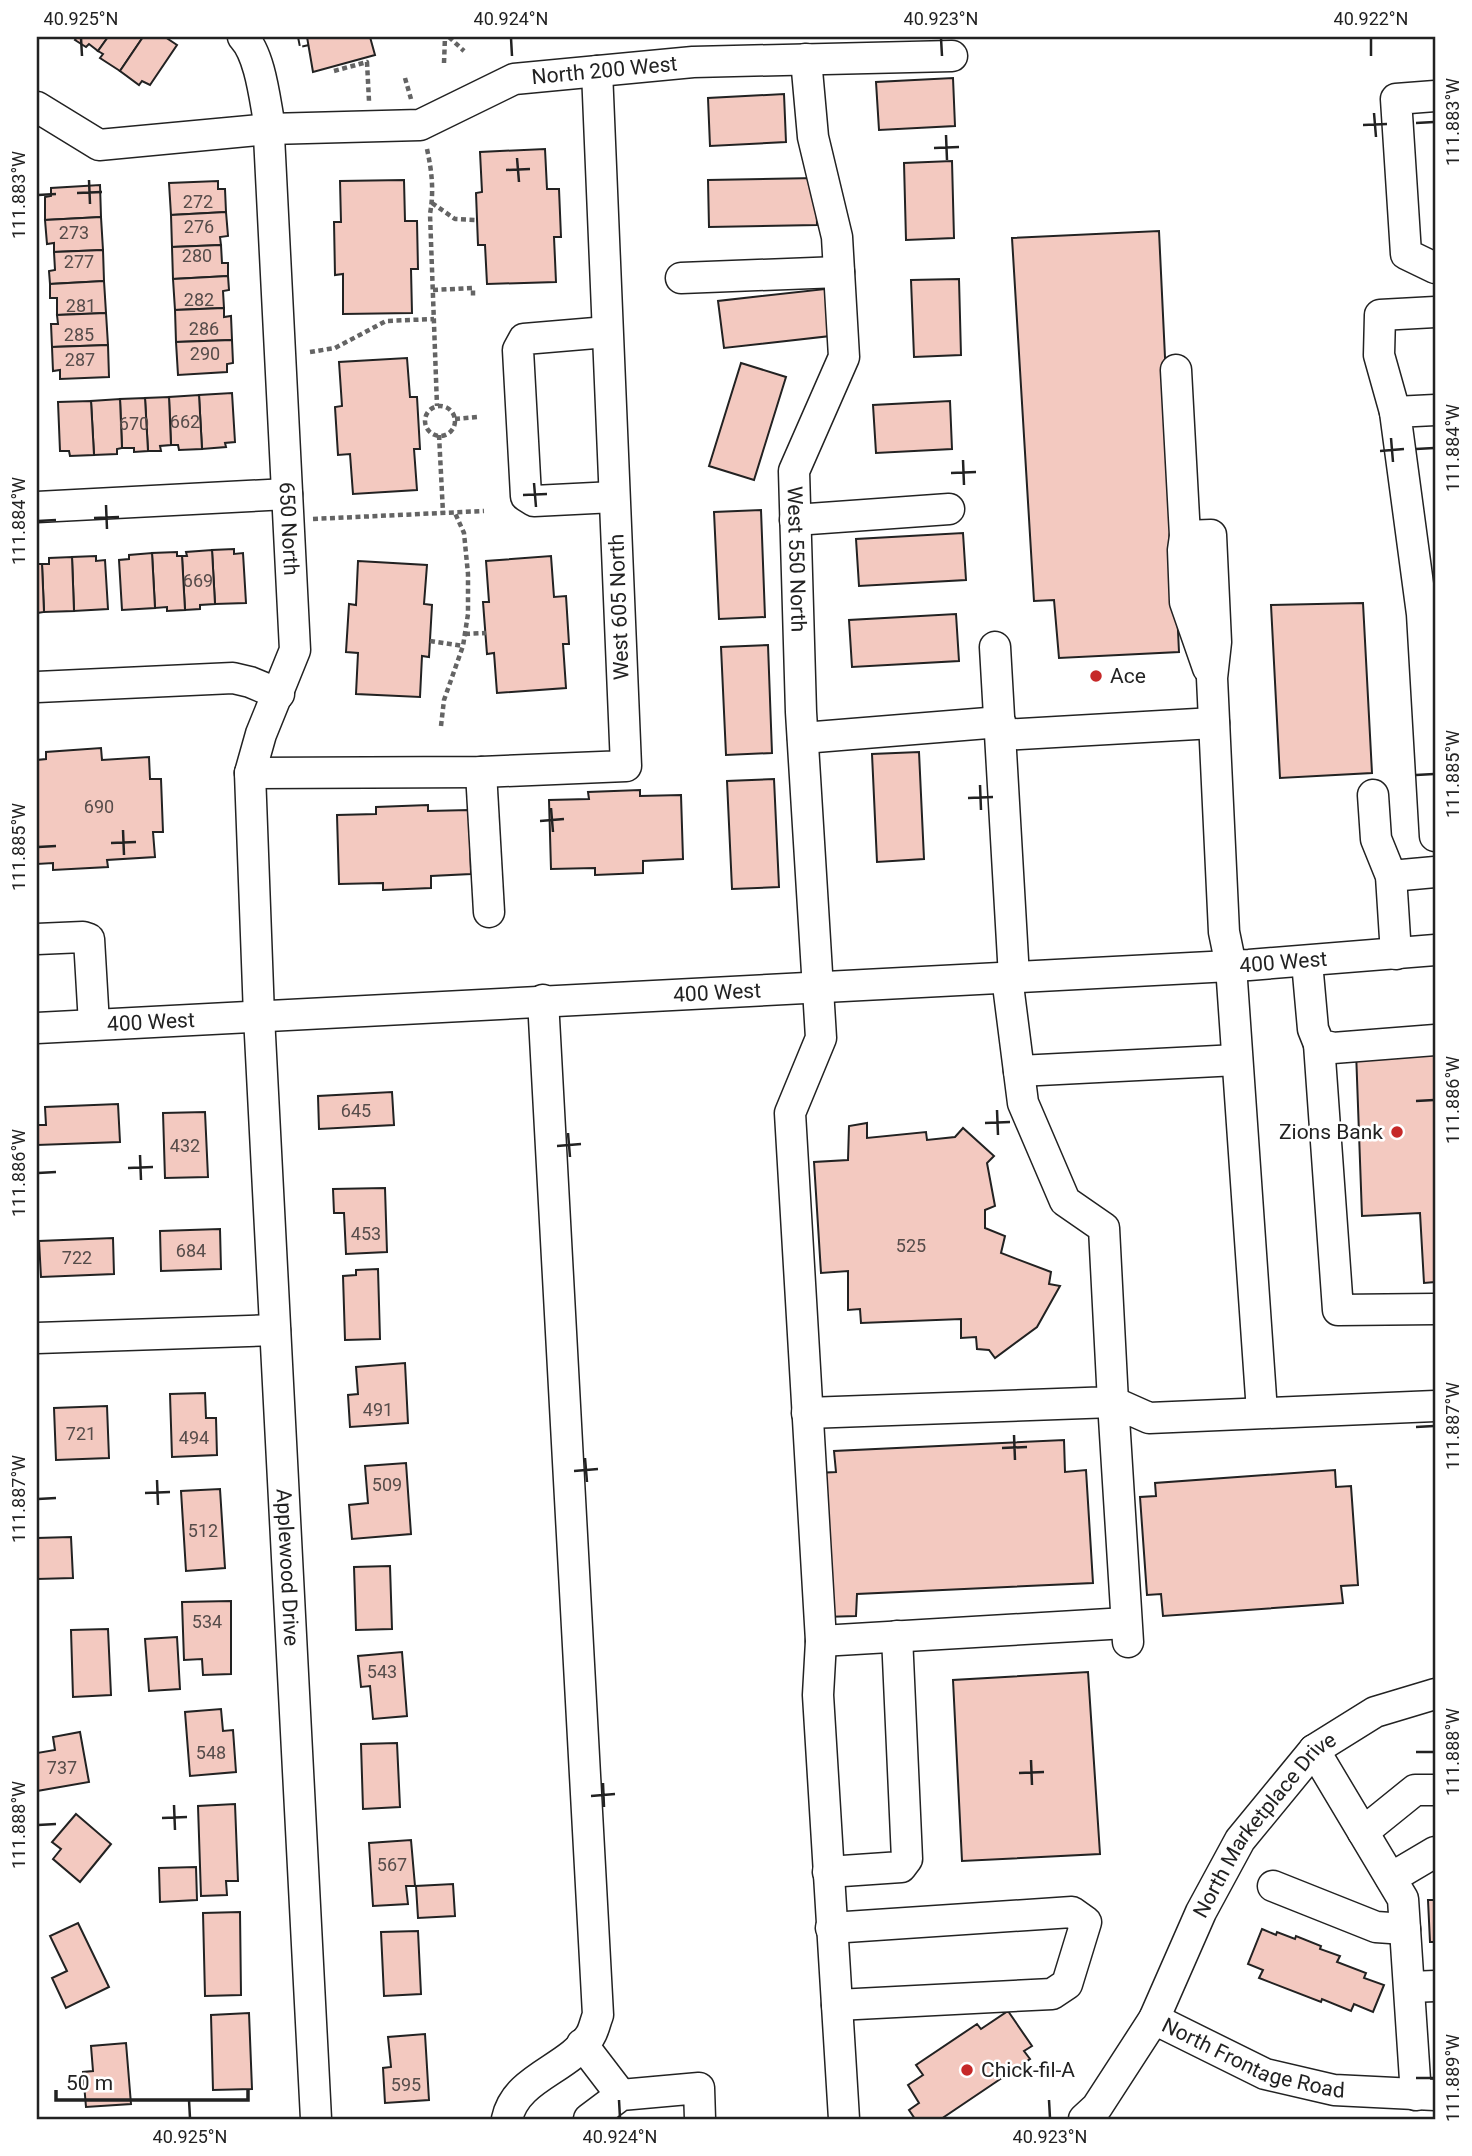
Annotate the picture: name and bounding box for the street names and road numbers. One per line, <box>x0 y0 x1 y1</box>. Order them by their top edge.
street label: North 200 West <box>531 52 678 89</box>
street label: 650 North <box>275 481 303 576</box>
street label: West 550 North <box>782 486 811 633</box>
street label: West 605 North <box>604 534 634 680</box>
street label: 400 West <box>1239 947 1328 977</box>
street label: 400 West <box>673 978 762 1007</box>
street label: 400 West <box>106 1008 195 1036</box>
street label: Applewood Drive <box>271 1488 304 1647</box>
street label: North Marketplace Drive <box>1188 1727 1340 1922</box>
street label: North Frontage Road <box>1158 2013 1345 2103</box>

